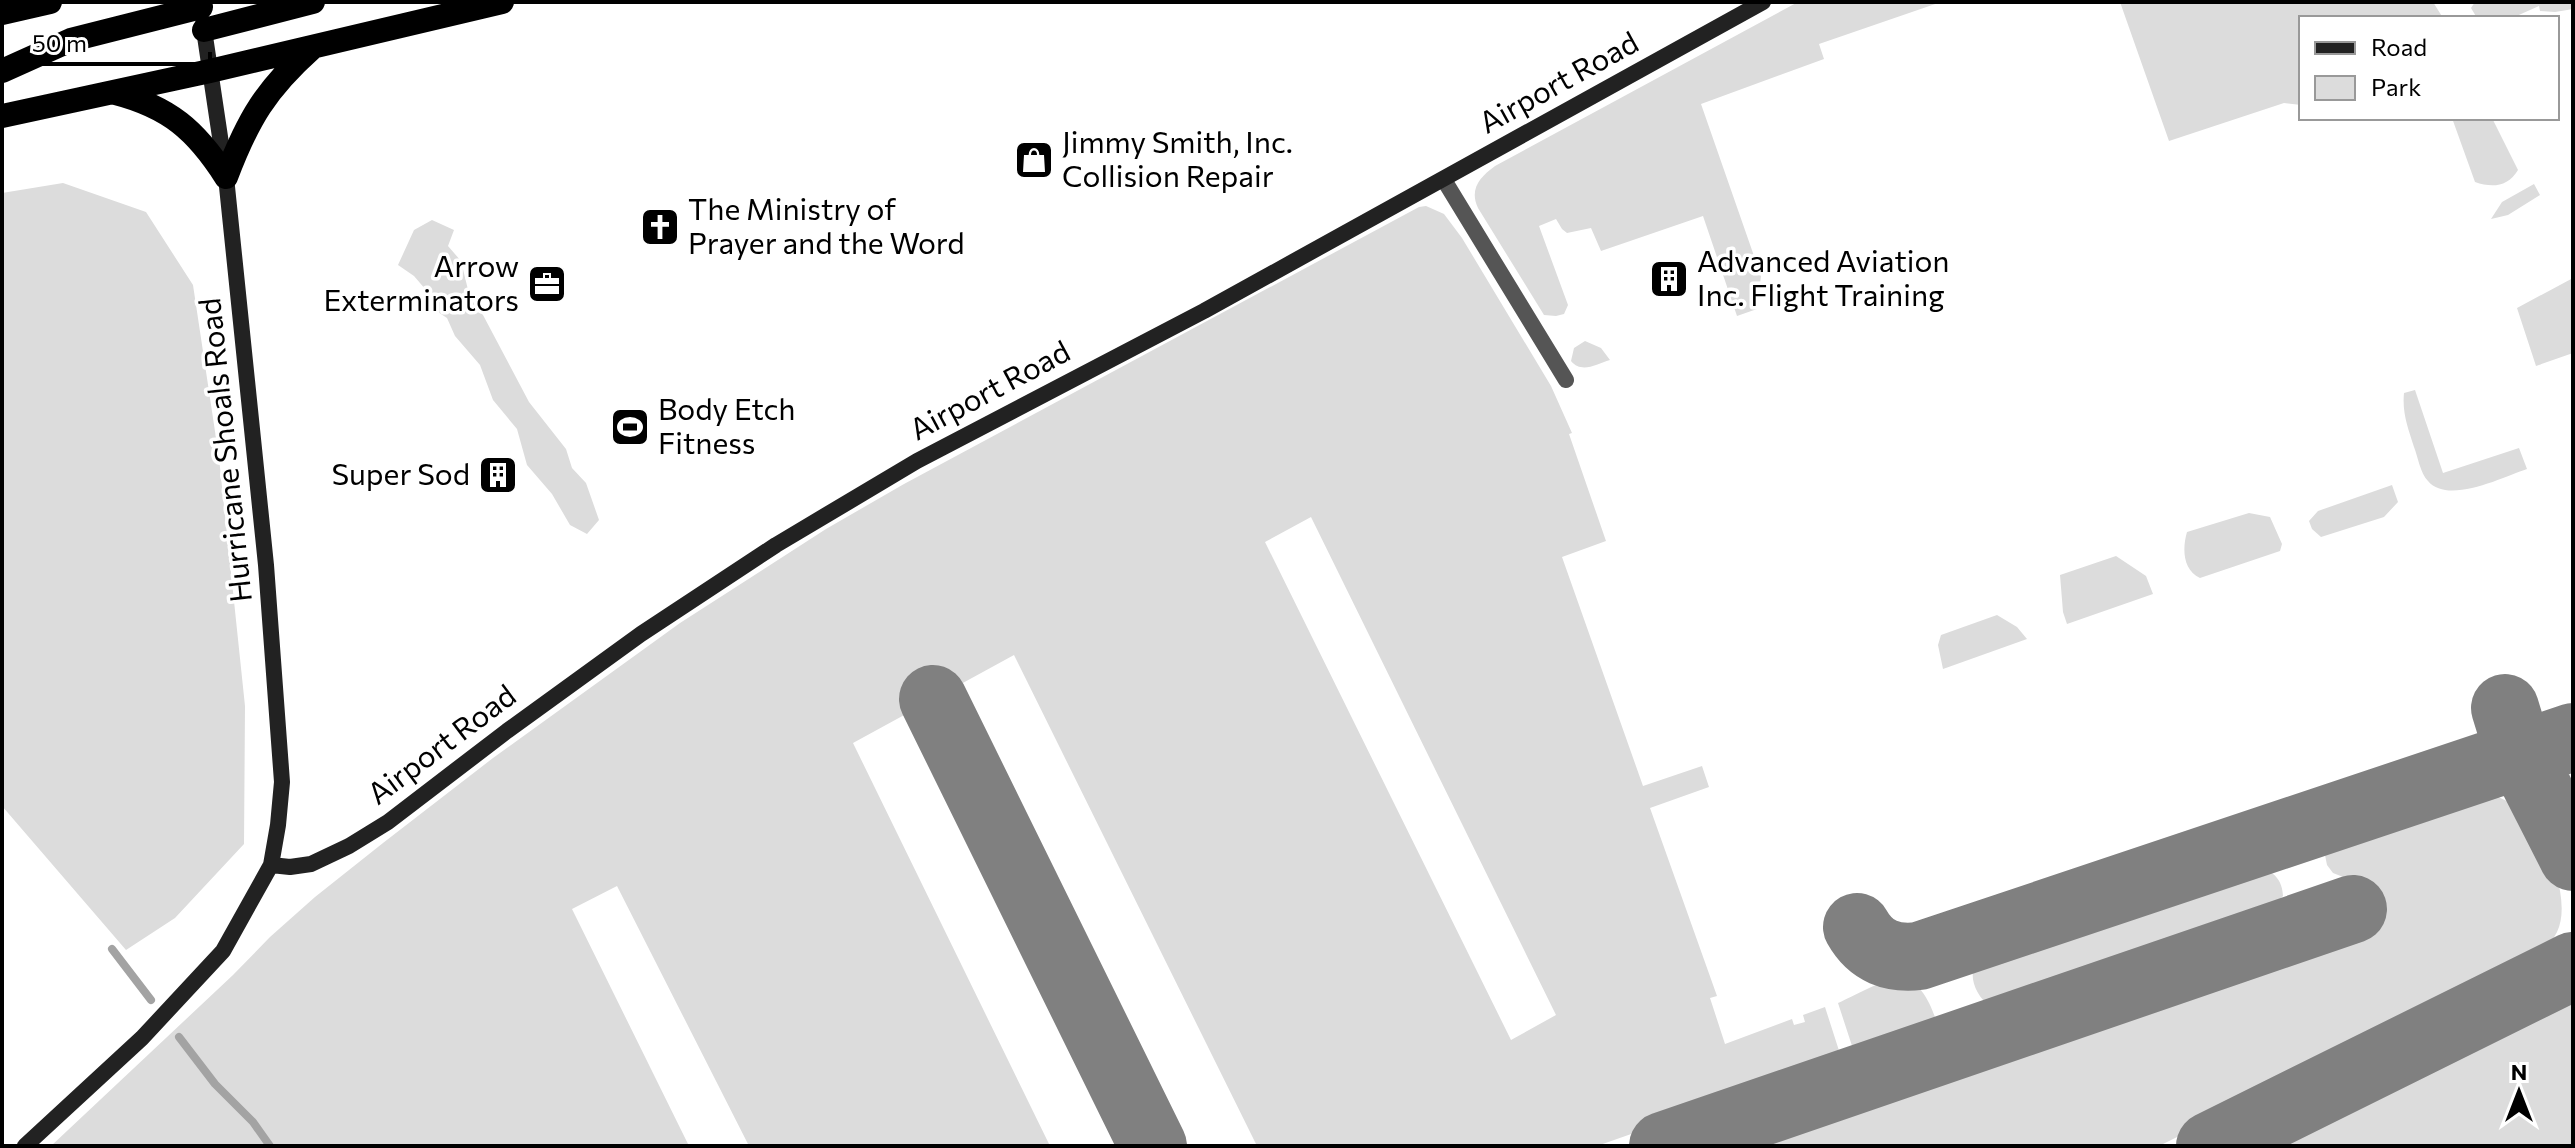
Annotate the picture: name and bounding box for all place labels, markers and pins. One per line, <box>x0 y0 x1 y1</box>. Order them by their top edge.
place label: Jimmy Smith, Inc. Collision Repair <box>1062 122 1293 193</box>
shop icon: Jimmy Smith, Inc. Collision Repair <box>1013 139 1055 181</box>
place label: The Ministry of Prayer and the Word <box>688 189 965 260</box>
church icon: The Ministry of Prayer and the Word <box>639 206 681 248</box>
place label: Advanced Aviation Inc. Flight Training <box>1697 241 1950 312</box>
place label: Arrow Exterminators <box>323 246 519 317</box>
building icon: Advanced Aviation Inc. Flight Training <box>1648 258 1690 300</box>
office icon: Arrow Exterminators <box>526 263 568 305</box>
place label: Body Etch Fitness <box>658 389 796 460</box>
sports icon: Body Etch Fitness <box>609 406 651 448</box>
place label: Super Sod <box>332 454 470 491</box>
building icon: Super Sod <box>477 454 519 496</box>

